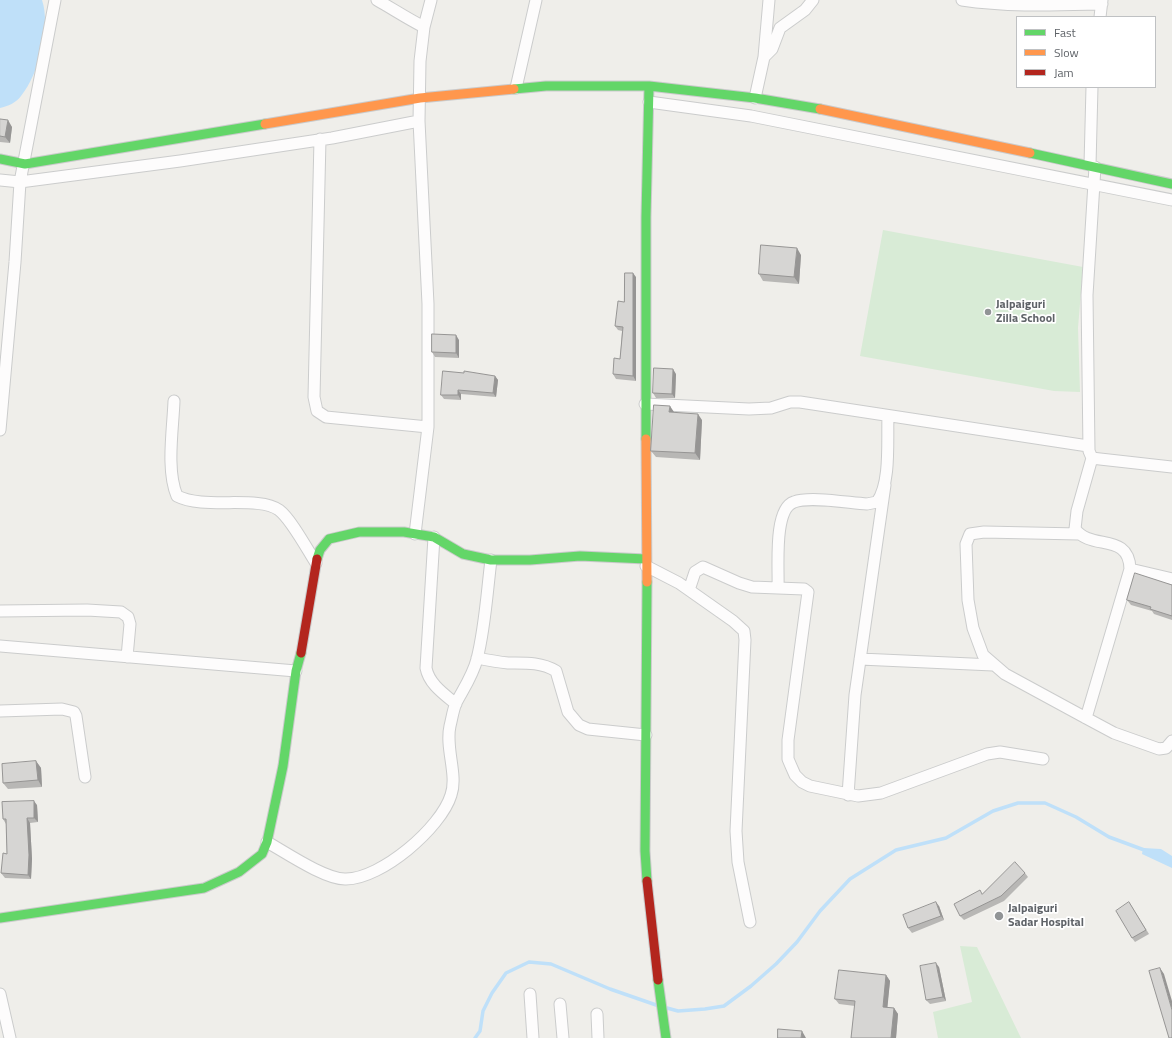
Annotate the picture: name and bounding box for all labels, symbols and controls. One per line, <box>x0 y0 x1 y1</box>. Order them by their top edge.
legend <box>1016 16 1156 88</box>
text: Fast <box>1054 23 1076 42</box>
text: Slow <box>1054 43 1079 62</box>
text: Jam <box>1054 63 1074 82</box>
place label: Jalpaiguri Zilla School <box>996 298 1055 326</box>
marker: Jalpaiguri Zilla School <box>983 307 993 317</box>
place label: Jalpaiguri Sadar Hospital <box>1008 902 1084 930</box>
marker: Jalpaiguri Sadar Hospital <box>993 910 1005 922</box>

